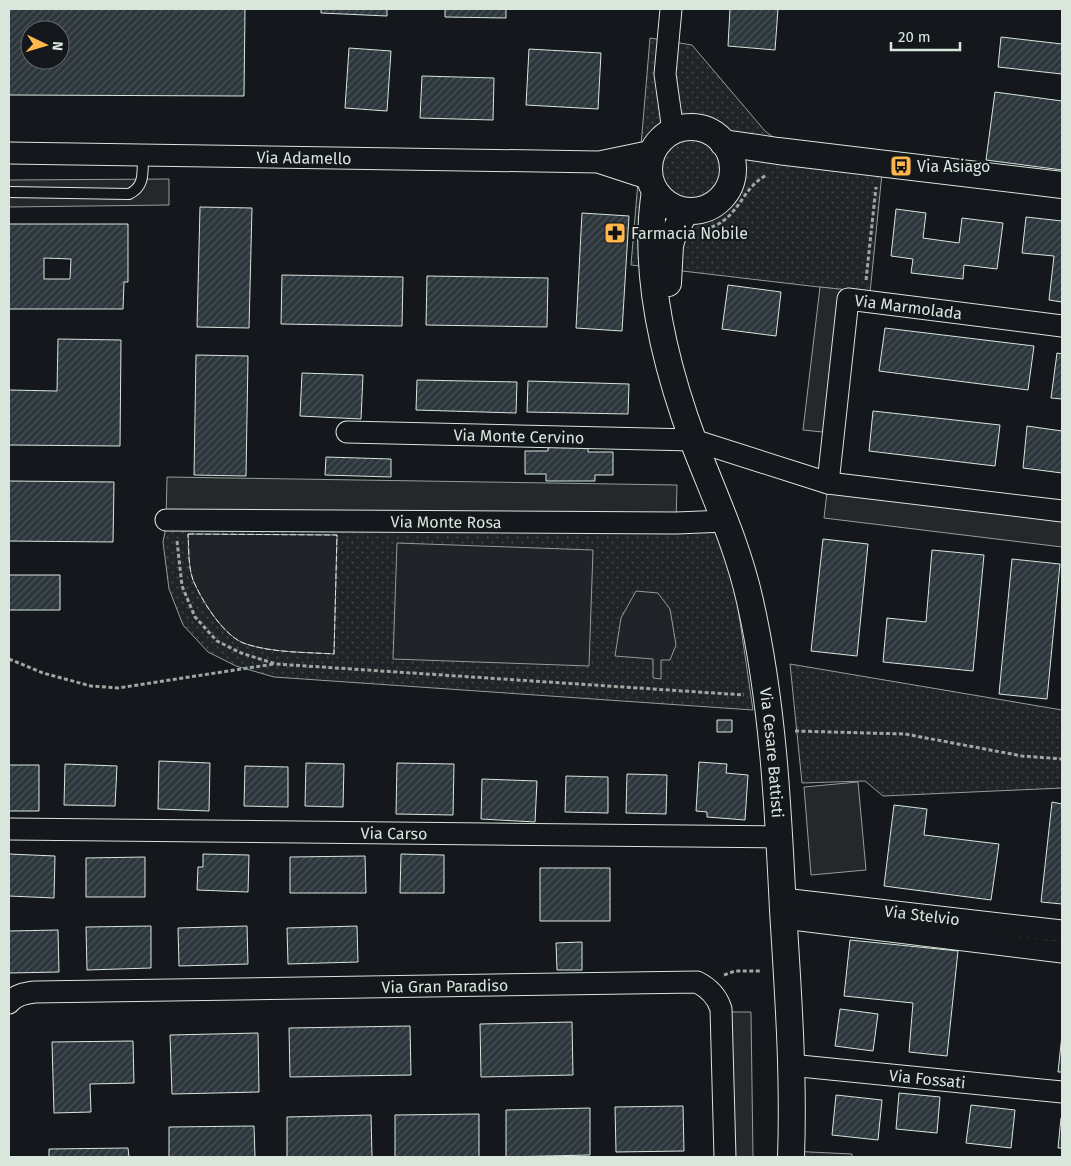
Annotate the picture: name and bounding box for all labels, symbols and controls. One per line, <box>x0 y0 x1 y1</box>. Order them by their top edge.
north arrow <box>20 20 70 70</box>
scale bar <box>891 20 960 52</box>
text: 20 m <box>898 28 931 46</box>
text: N <box>49 41 66 51</box>
street label: Via Adamello <box>256 147 352 168</box>
bus stop icon: Via Asiago <box>889 154 913 178</box>
place label: Via Asiago <box>917 157 990 176</box>
pharmacy icon: Farmacia Nobile <box>603 221 627 245</box>
place label: Farmacia Nobile <box>631 224 748 243</box>
street label: Via Marmolada <box>853 290 963 323</box>
street label: Via Monte Cervino <box>453 425 585 447</box>
street label: Via Monte Rosa <box>390 512 502 531</box>
street label: Via Cesare Battisti <box>756 686 788 818</box>
street label: Via Carso <box>361 823 427 843</box>
street label: Via Stelvio <box>883 901 961 929</box>
street label: Via Gran Paradiso <box>381 975 508 996</box>
street label: Via Fossati <box>888 1065 966 1092</box>

